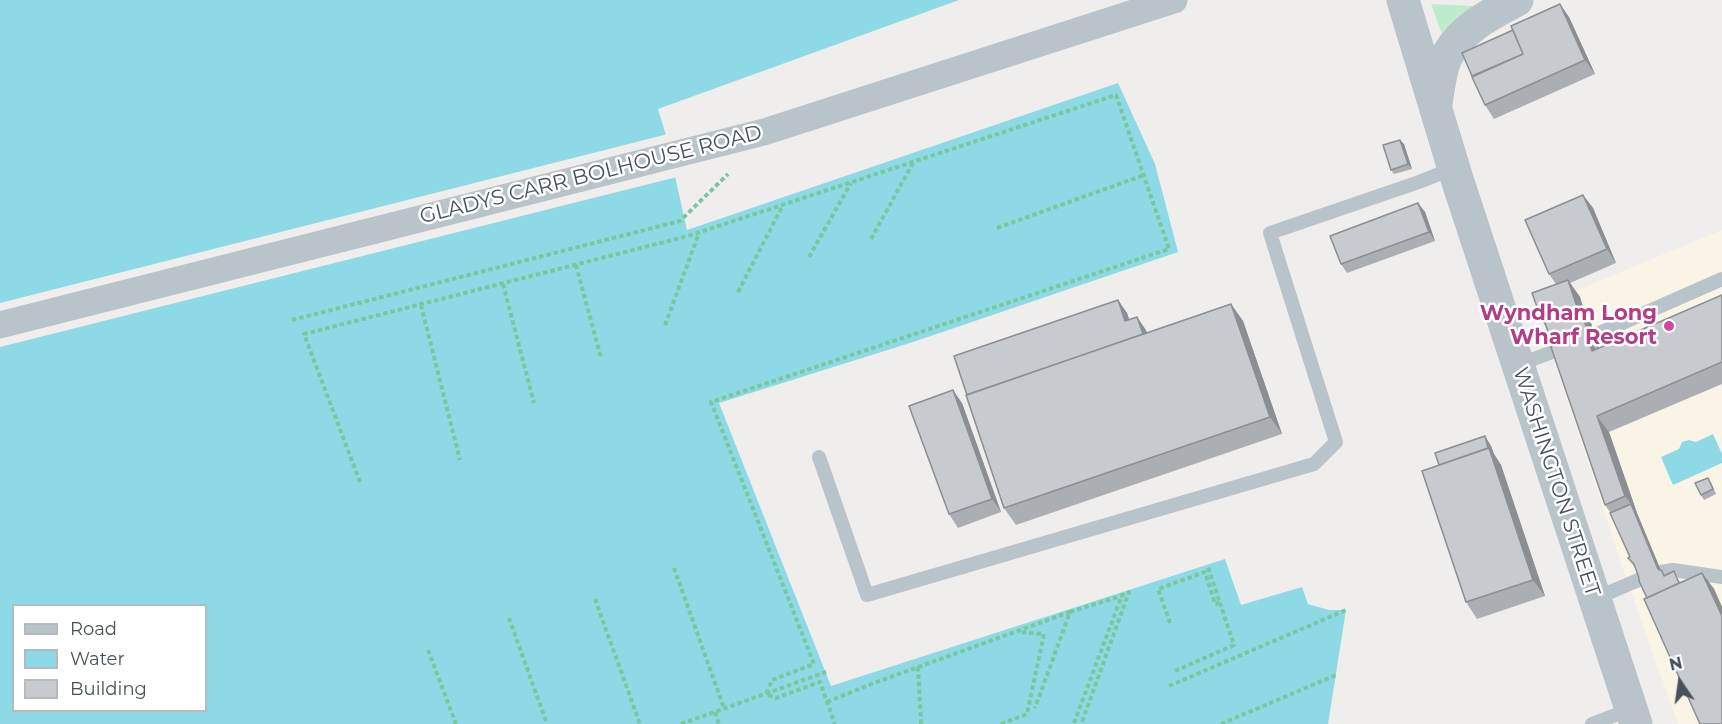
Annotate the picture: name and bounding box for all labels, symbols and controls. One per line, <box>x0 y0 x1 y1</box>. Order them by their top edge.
street label: GLADYS CARR BOLHOUSE ROAD <box>417 120 765 230</box>
place label: Wyndham Long Wharf Resort <box>1480 301 1657 351</box>
marker: Wyndham Long Wharf Resort <box>1662 319 1676 333</box>
street label: WASHINGTON STREET <box>1507 364 1605 600</box>
legend <box>12 604 207 712</box>
text: Road <box>70 618 117 640</box>
text: Water <box>70 648 125 670</box>
north arrow <box>1650 652 1710 712</box>
text: N <box>1667 653 1684 675</box>
text: Building <box>70 678 147 700</box>

